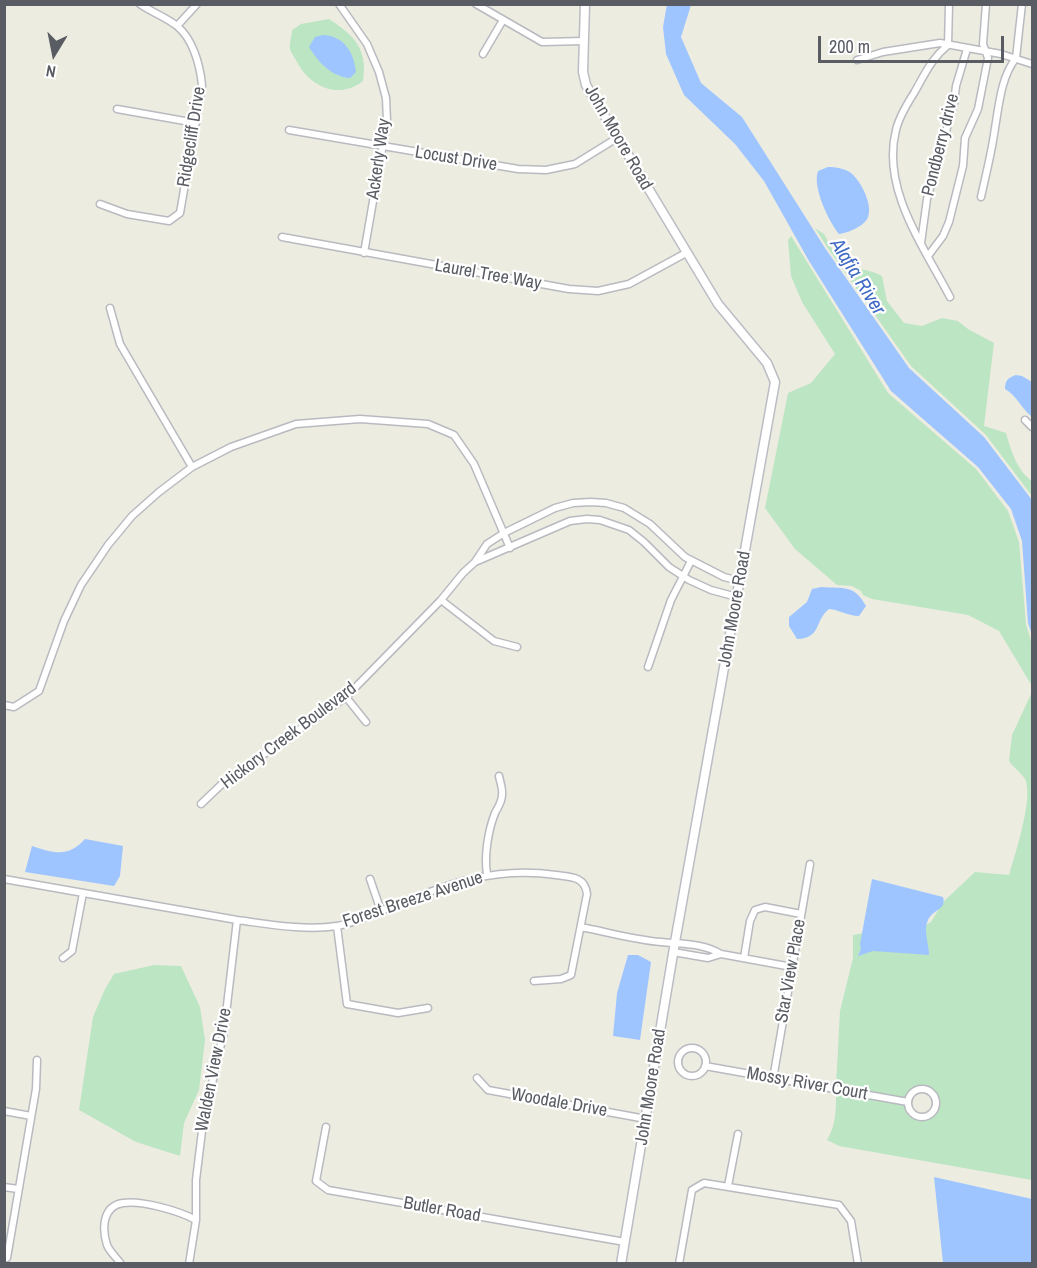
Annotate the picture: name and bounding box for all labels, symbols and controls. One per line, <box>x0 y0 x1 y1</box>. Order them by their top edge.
north arrow <box>24 24 84 84</box>
scale bar <box>821 24 1007 62</box>
text: 200 m <box>829 34 870 59</box>
text: N <box>44 60 57 83</box>
street label: John Moore Road <box>579 82 657 194</box>
street label: Ridgecliff Drive <box>173 85 211 189</box>
street label: Pondberry drive <box>918 91 964 199</box>
street label: Ackerly Way <box>363 117 395 201</box>
street label: Locust Drive <box>413 142 499 176</box>
water label: Alafia River <box>824 234 890 320</box>
street label: Laurel Tree Way <box>433 255 543 295</box>
street label: John Moore Road <box>714 549 756 669</box>
street label: Hickory Creek Boulevard <box>217 678 361 794</box>
street label: Forest Breeze Avenue <box>340 867 486 933</box>
street label: Star View Place <box>771 918 811 1024</box>
street label: Walden View Drive <box>191 1006 237 1134</box>
street label: John Moore Road <box>631 1027 671 1147</box>
street label: Mossy River Court <box>745 1063 869 1105</box>
street label: Woodale Drive <box>509 1084 609 1122</box>
street label: Butler Road <box>402 1193 482 1227</box>

